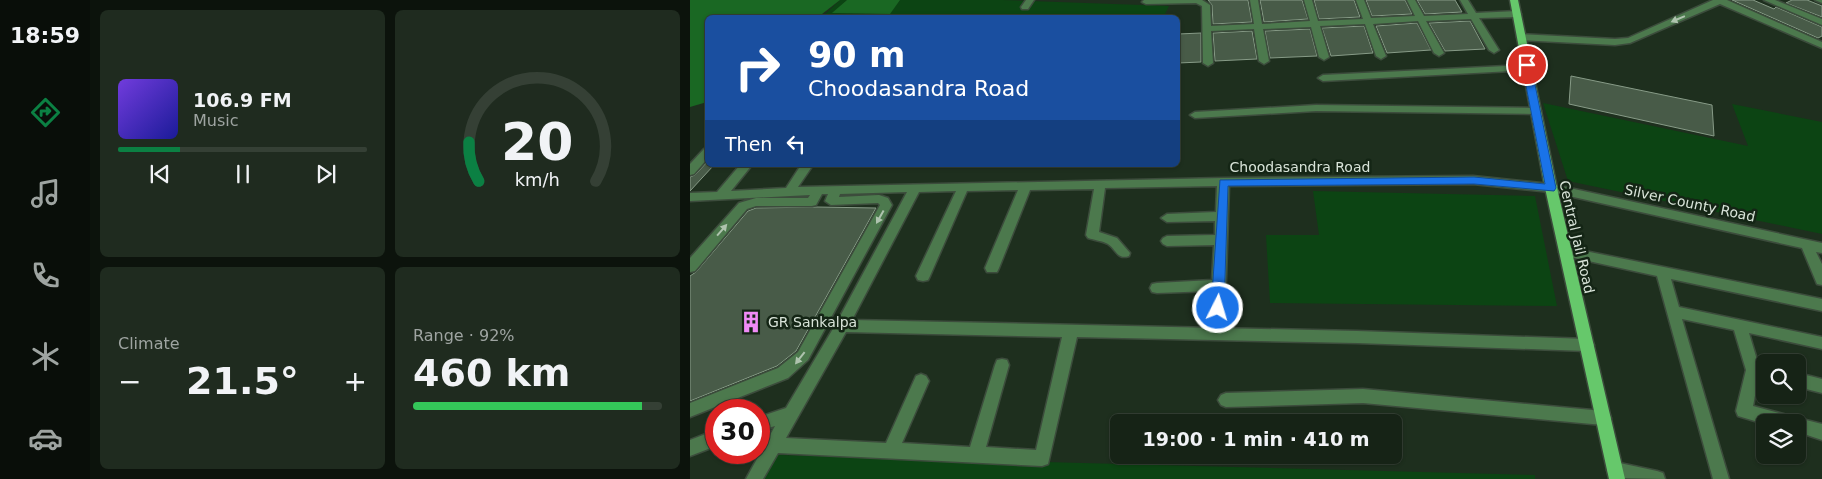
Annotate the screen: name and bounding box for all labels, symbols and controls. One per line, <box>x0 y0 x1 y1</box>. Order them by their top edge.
one-way arrow <box>1671 16 1685 24</box>
text: 18:59 <box>10 23 80 48</box>
icon: right <box>725 35 790 100</box>
text: 90 m <box>808 35 905 75</box>
pin <box>1506 44 1548 86</box>
icon: arrive <box>1513 51 1541 79</box>
text: Choodasandra Road <box>808 76 1029 101</box>
text: 106.9 FM <box>193 89 292 111</box>
icon: directions <box>28 95 63 130</box>
text: Music <box>193 111 239 130</box>
text: 20 <box>501 112 574 172</box>
icon: left <box>782 130 810 158</box>
text: Then <box>725 133 772 155</box>
street label: Choodasandra Road <box>1230 159 1370 175</box>
icon: previous <box>146 160 174 188</box>
icon: pause <box>229 160 257 188</box>
icon: next <box>312 160 340 188</box>
text: km/h <box>515 169 560 190</box>
icon: music <box>28 176 63 211</box>
street label: Central Jail Road <box>1556 179 1598 295</box>
street label: Silver County Road <box>1623 181 1757 225</box>
one-way arrow <box>875 210 884 223</box>
one-way arrow <box>716 224 727 237</box>
icon: phone <box>28 258 63 293</box>
position arrow <box>1191 281 1243 333</box>
building icon: GR Sankalpa <box>738 309 764 335</box>
place label: GR Sankalpa <box>768 314 857 330</box>
text: Range · 92% <box>413 326 515 345</box>
text: Climate <box>118 334 180 353</box>
icon: climate <box>28 339 63 374</box>
text: 460 km <box>413 351 570 395</box>
one-way arrow <box>795 351 805 365</box>
map controls <box>1756 354 1806 464</box>
button: search <box>1756 354 1806 404</box>
text: 21.5° <box>186 359 299 403</box>
text: − <box>118 365 141 398</box>
text: + <box>344 365 367 398</box>
speed limit sign: 30 <box>705 399 770 464</box>
button: layers <box>1756 414 1806 464</box>
icon: car <box>28 421 63 456</box>
text: 19:00 · 1 min · 410 m <box>1142 428 1370 450</box>

